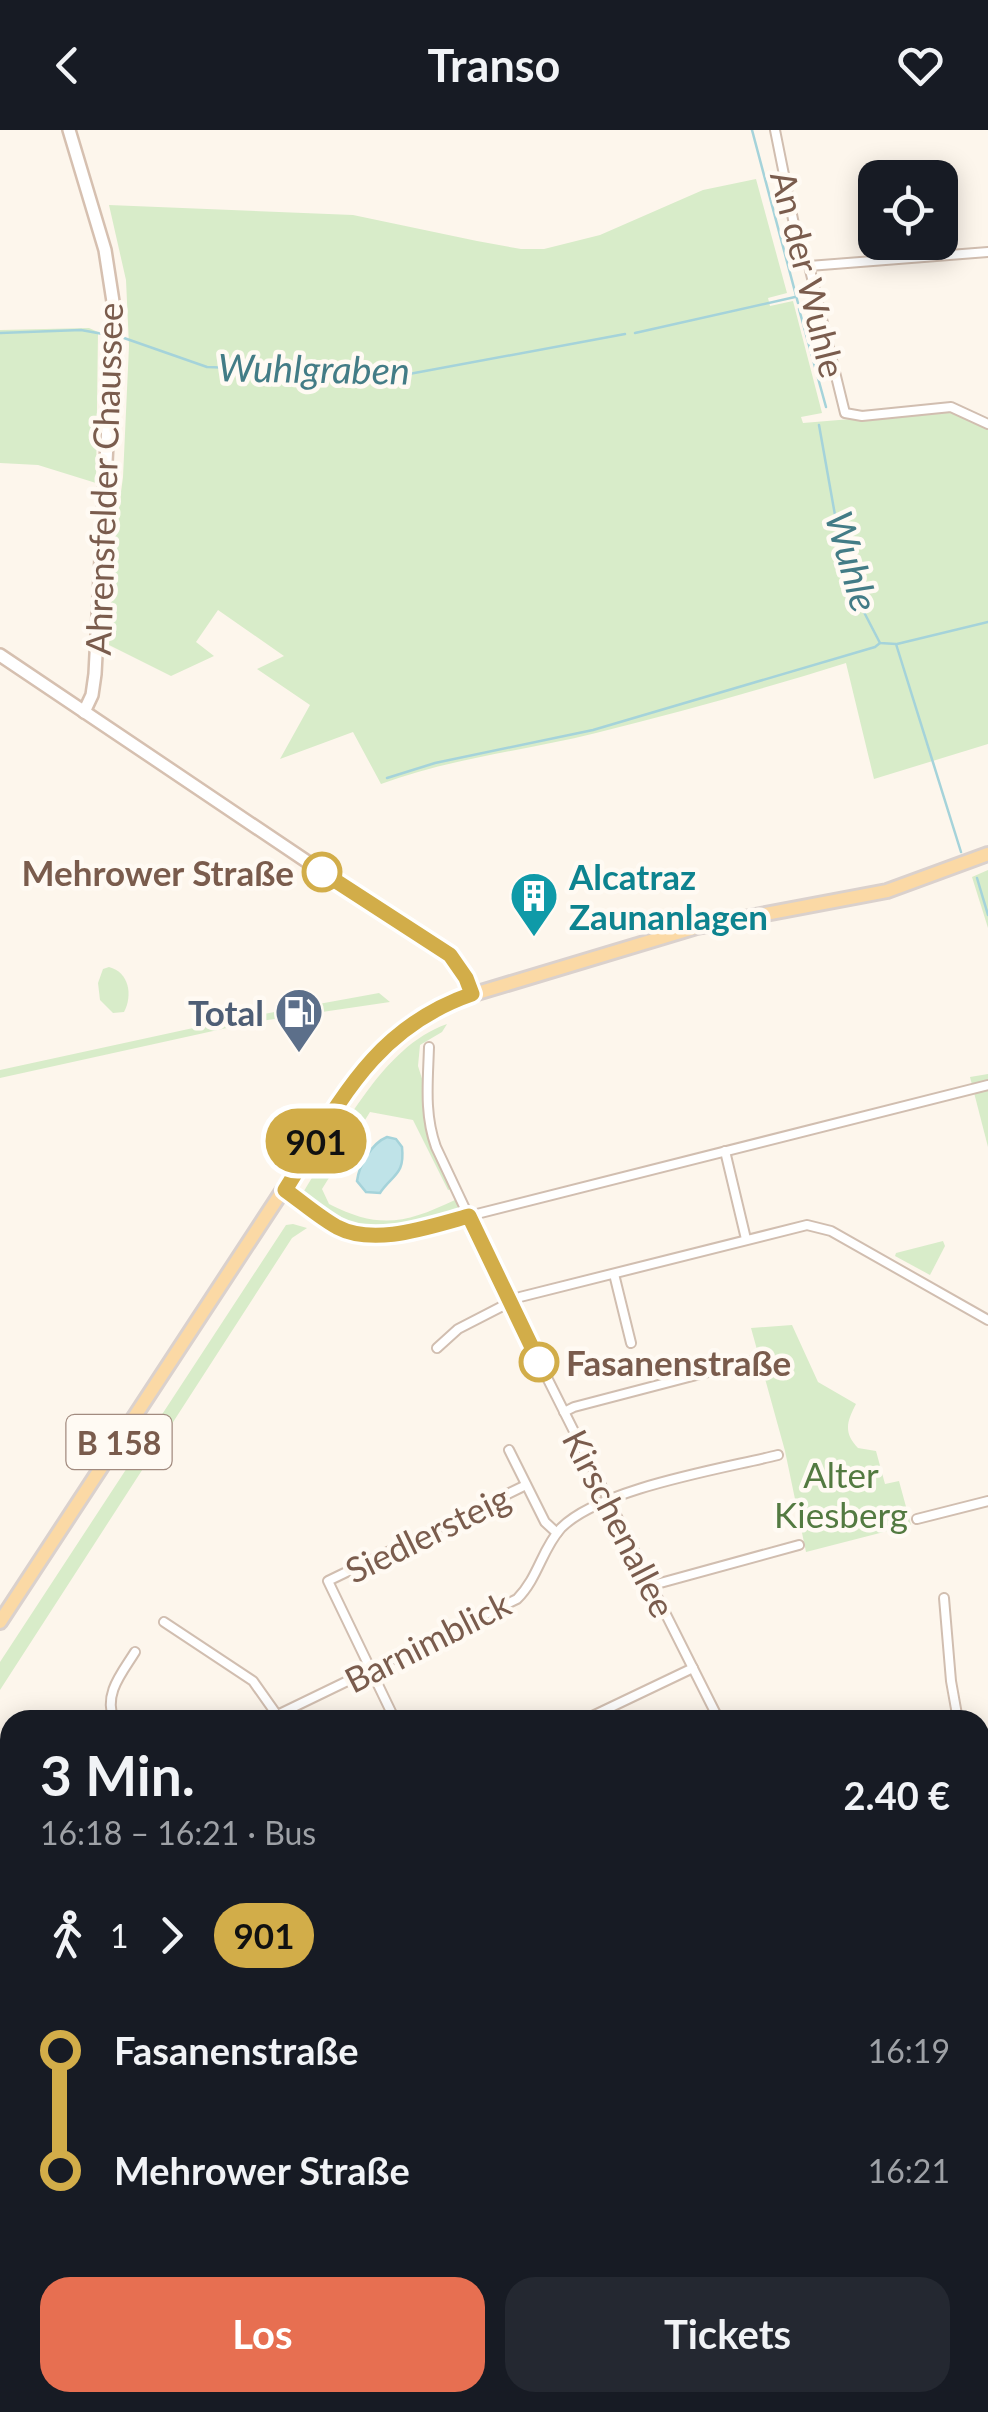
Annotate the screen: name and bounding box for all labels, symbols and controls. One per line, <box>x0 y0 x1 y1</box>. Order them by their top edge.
icon: back <box>40 38 95 93</box>
text: Transo <box>428 38 560 92</box>
icon: heart <box>893 38 948 93</box>
map controls <box>858 160 958 260</box>
button: locate <box>858 160 958 260</box>
street label: An der Wuhle <box>763 166 855 382</box>
street label: Ahrensfelder Chaussee <box>76 302 130 656</box>
water label: Wuhlgraben <box>218 343 410 393</box>
water label: Wuhle <box>817 506 889 616</box>
place label: Mehrower Straße <box>22 851 294 893</box>
marker: Mehrower Straße <box>303 853 341 891</box>
place label: Alcatraz Zaunanlagen <box>568 855 768 937</box>
building icon: Alcatraz Zaunanlagen <box>508 870 560 938</box>
fuel station icon: Total <box>273 986 325 1054</box>
place label: Total <box>188 991 264 1033</box>
line badge: 901 <box>258 1108 374 1174</box>
text: 901 <box>286 1120 346 1162</box>
place label: Fasanenstraße <box>566 1341 791 1383</box>
marker: Fasanenstraße <box>520 1343 558 1381</box>
road number: B 158 <box>66 1415 172 1469</box>
street label: Kirschenallee <box>555 1422 685 1624</box>
park label: Alter Kiesberg <box>774 1453 908 1535</box>
street label: Siedlersteig <box>338 1475 516 1591</box>
street label: Barnimblick <box>337 1581 517 1701</box>
text: 3 Min. <box>40 1742 195 1808</box>
text: 2.40 € <box>844 1772 950 1818</box>
text: 16:18 – 16:21 · Bus <box>40 1813 316 1852</box>
icon: walk <box>40 1908 95 1963</box>
icon: forward <box>144 1908 199 1963</box>
text: 901 <box>234 1914 294 1956</box>
text: 1 <box>110 1916 129 1955</box>
text: Fasanenstraße <box>114 2027 359 2073</box>
text: 16:19 <box>868 2031 950 2070</box>
text: Mehrower Straße <box>114 2147 410 2193</box>
text: 16:21 <box>868 2151 950 2190</box>
button: Los <box>40 2277 485 2392</box>
button: Tickets <box>505 2277 950 2392</box>

